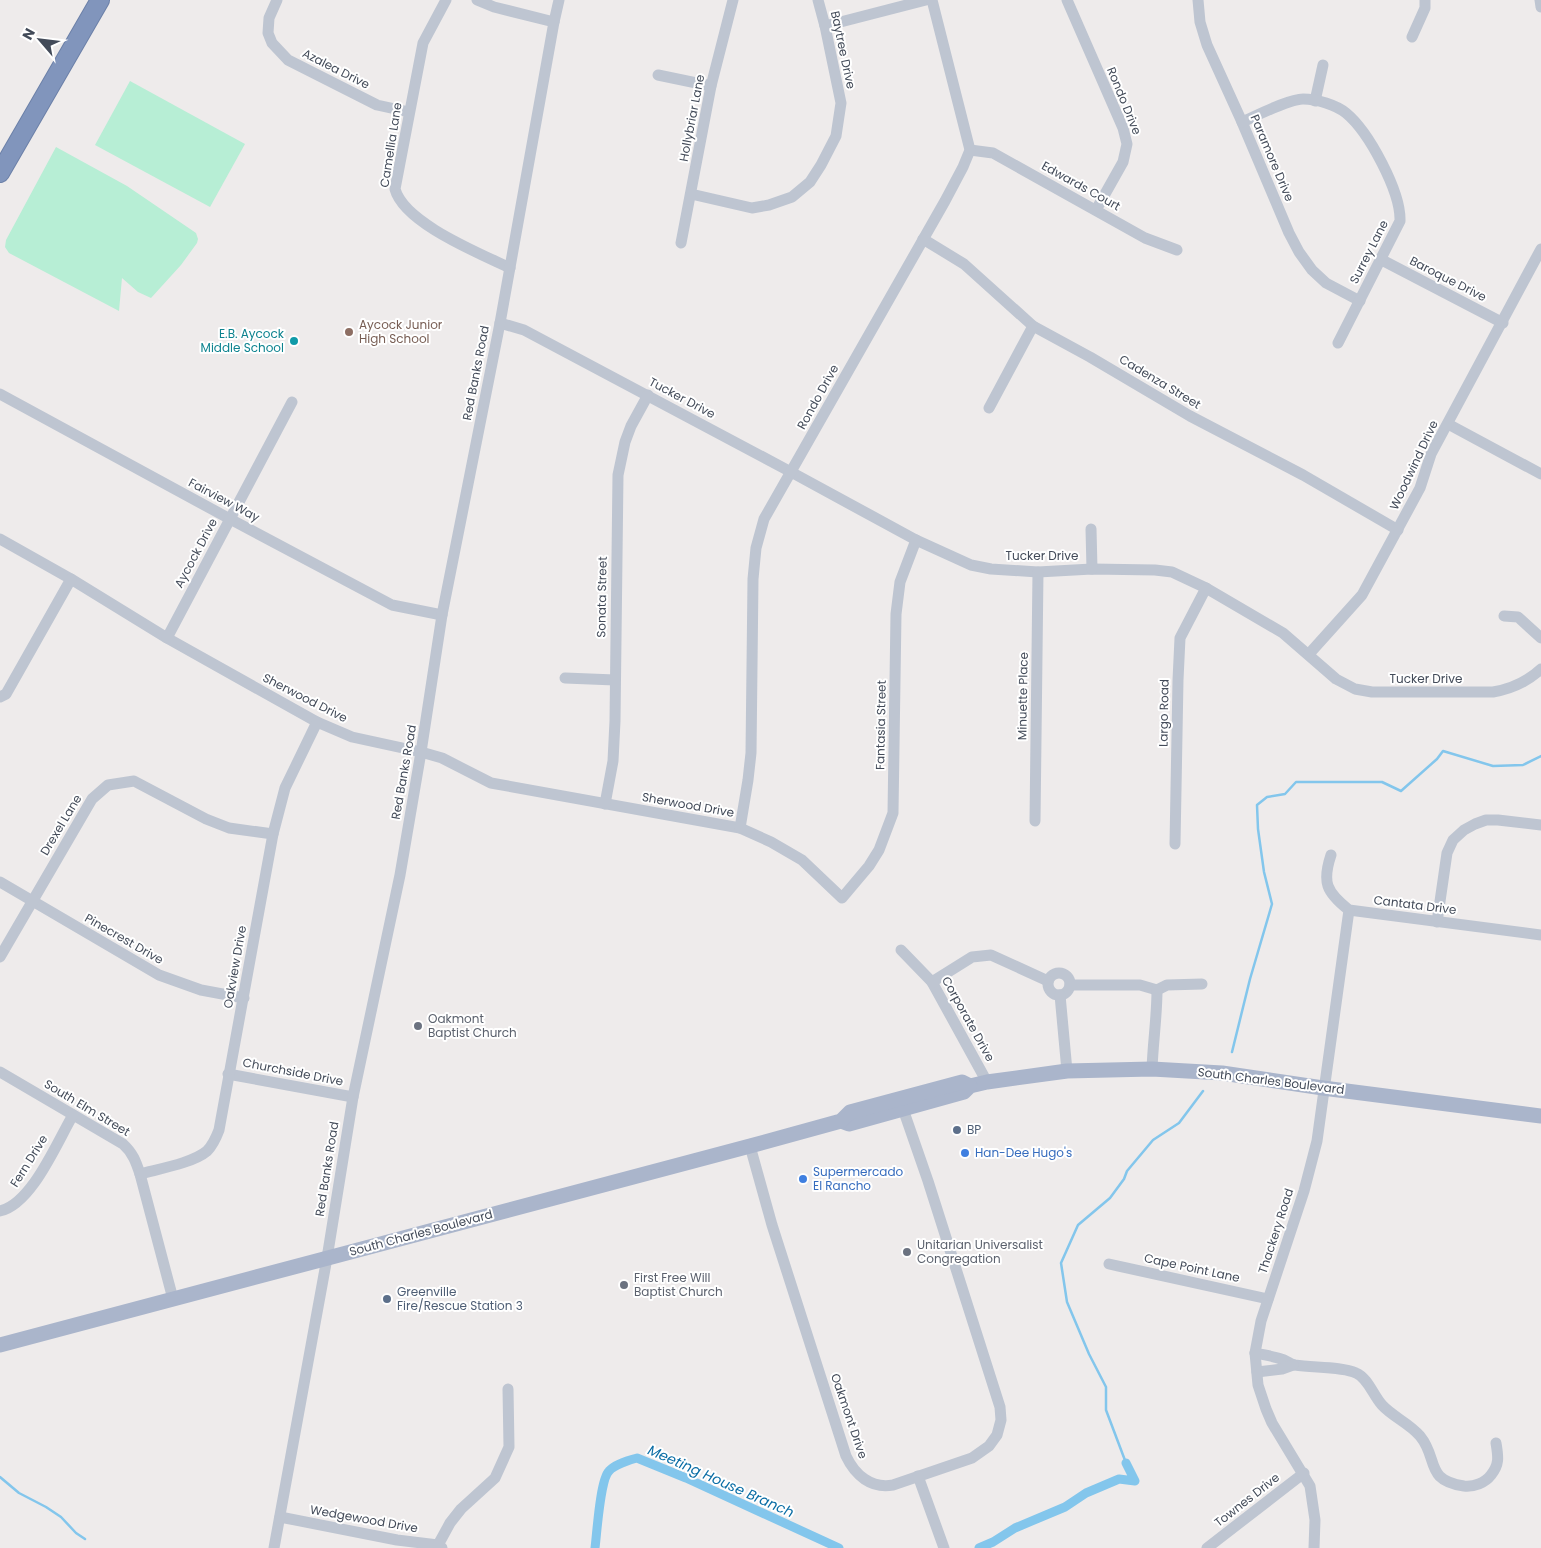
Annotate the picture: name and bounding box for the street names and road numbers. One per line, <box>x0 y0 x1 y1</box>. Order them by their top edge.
street label: Baytree Drive <box>827 9 860 90</box>
street label: Azalea Drive <box>300 44 373 93</box>
street label: Rondo Drive <box>1103 64 1146 137</box>
street label: Hollybriar Lane <box>675 73 708 163</box>
street label: Camellia Lane <box>375 101 406 189</box>
street label: Paramore Drive <box>1246 112 1298 204</box>
street label: Edwards Court <box>1039 157 1124 214</box>
street label: Surrey Lane <box>1345 217 1392 287</box>
street label: Baroque Drive <box>1407 252 1490 305</box>
street label: Red Banks Road <box>458 324 493 422</box>
street label: Cadenza Street <box>1116 350 1204 413</box>
street label: Rondo Drive <box>793 361 842 432</box>
street label: Tucker Drive <box>646 373 718 422</box>
street label: Woodwind Drive <box>1385 417 1442 512</box>
street label: Fairview Way <box>186 474 263 526</box>
street label: Aycock Drive <box>170 515 221 591</box>
street label: Tucker Drive <box>1006 547 1078 564</box>
street label: Sonata Street <box>592 556 611 638</box>
street label: Minuette Place <box>1013 652 1032 740</box>
street label: Sherwood Drive <box>260 669 351 726</box>
street label: Tucker Drive <box>1390 670 1462 687</box>
street label: Largo Road <box>1154 679 1173 747</box>
street label: Fantasia Street <box>871 680 890 770</box>
street label: Red Banks Road <box>387 723 420 821</box>
street label: Sherwood Drive <box>641 788 735 821</box>
street label: Drexel Lane <box>36 791 85 858</box>
street label: Cantata Drive <box>1373 891 1457 918</box>
street label: Pinecrest Drive <box>82 909 167 968</box>
street label: Oakview Drive <box>219 924 250 1010</box>
street label: Corporate Drive <box>938 973 999 1064</box>
street label: Churchside Drive <box>241 1053 345 1090</box>
street label: South Charles Boulevard <box>1197 1063 1345 1098</box>
street label: South Elm Street <box>41 1075 133 1140</box>
street label: Red Banks Road <box>311 1120 342 1218</box>
street label: Fern Drive <box>6 1131 51 1190</box>
street label: Thackery Road <box>1254 1186 1297 1276</box>
street label: South Charles Boulevard <box>347 1205 494 1260</box>
street label: Cape Point Lane <box>1143 1249 1242 1286</box>
street label: Oakmont Drive <box>827 1371 872 1461</box>
street label: Townes Drive <box>1210 1469 1283 1531</box>
street label: Wedgewood Drive <box>309 1501 419 1536</box>

